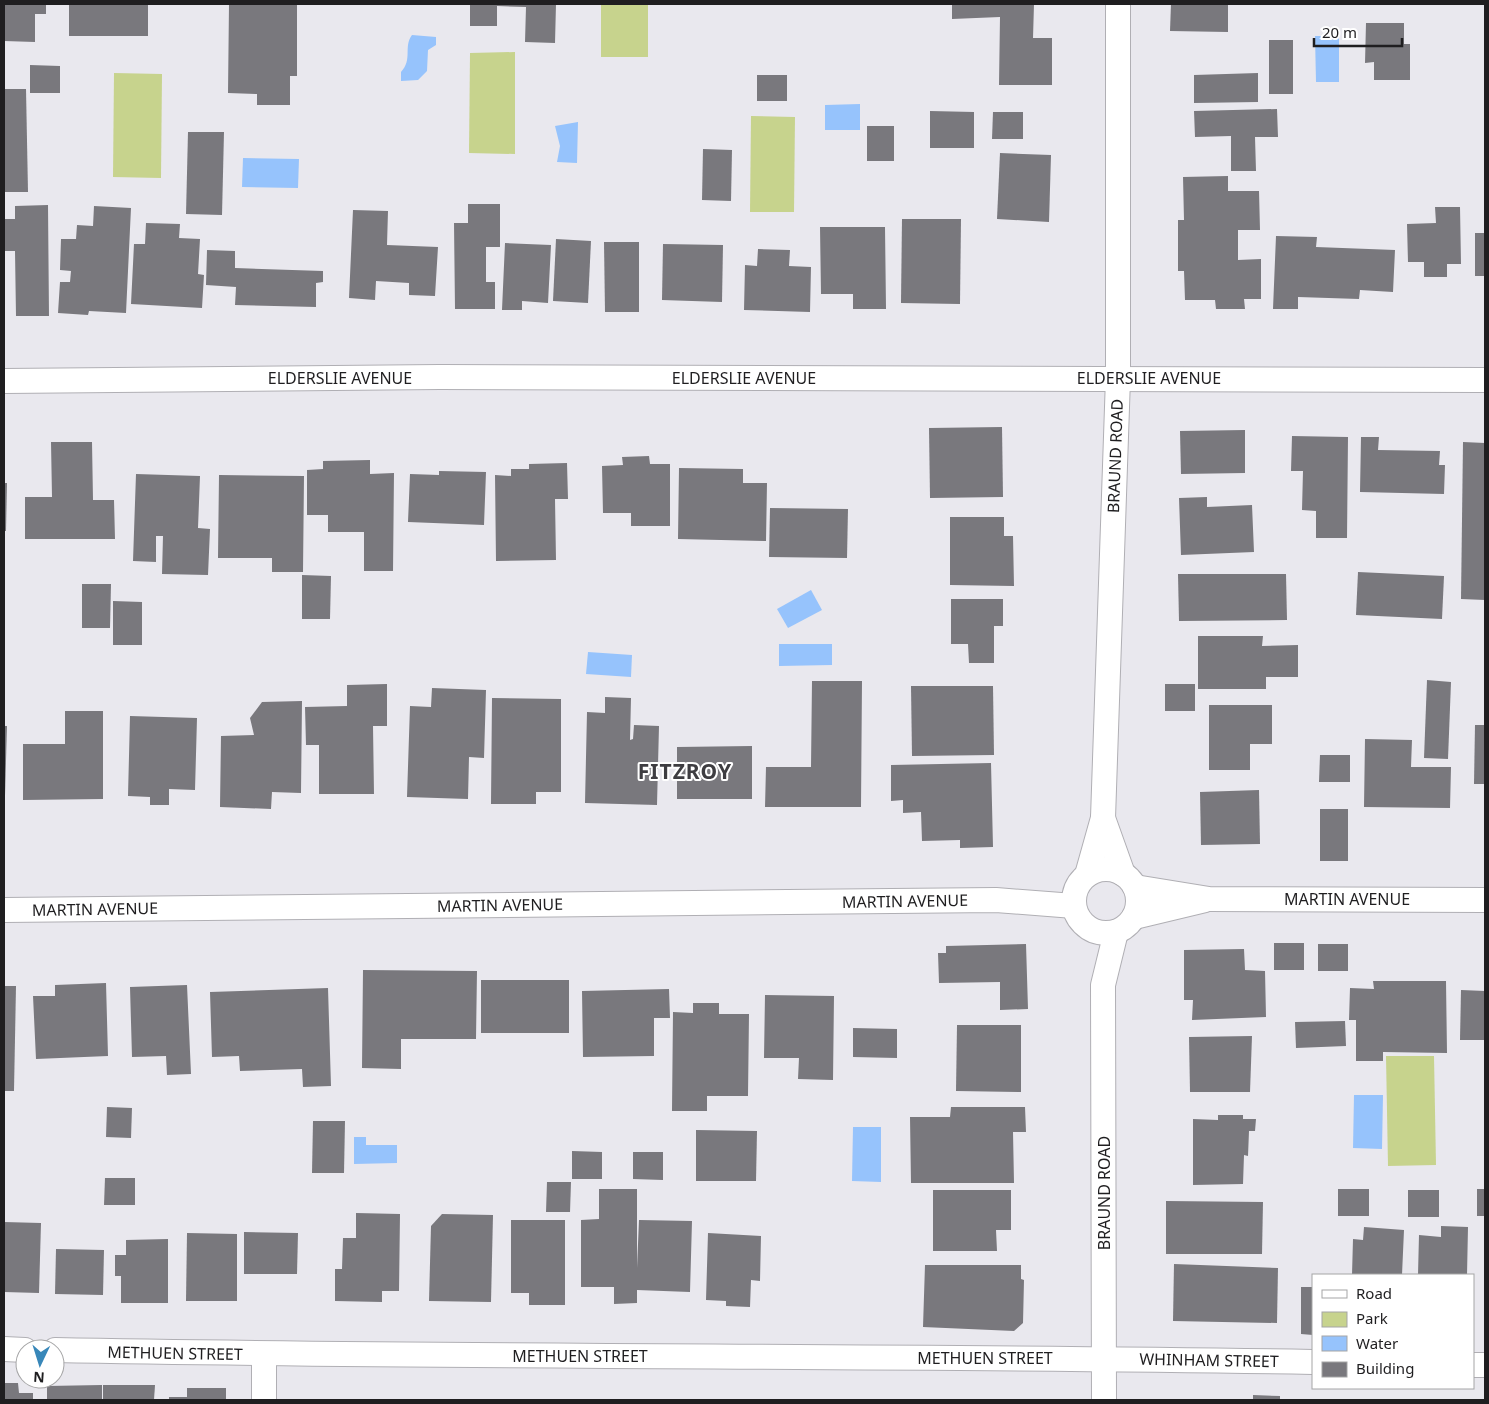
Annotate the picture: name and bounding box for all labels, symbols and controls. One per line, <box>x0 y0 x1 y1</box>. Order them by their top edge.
scale bar <box>1314 15 1402 47</box>
text: 20 m <box>1322 22 1357 42</box>
street label: ELDERSLIE AVENUE <box>268 367 412 389</box>
street label: ELDERSLIE AVENUE <box>672 367 816 389</box>
street label: ELDERSLIE AVENUE <box>1077 367 1221 389</box>
street label: BRAUND ROAD <box>1102 398 1128 514</box>
district label: FITZROY <box>638 757 732 785</box>
street label: MARTIN AVENUE <box>1284 888 1410 910</box>
street label: MARTIN AVENUE <box>842 889 968 913</box>
street label: MARTIN AVENUE <box>437 893 563 917</box>
street label: MARTIN AVENUE <box>32 897 158 921</box>
street label: BRAUND ROAD <box>1093 1136 1115 1250</box>
legend <box>1312 1274 1474 1389</box>
text: Road <box>1356 1283 1392 1303</box>
text: Park <box>1356 1308 1388 1328</box>
text: Water <box>1356 1333 1398 1353</box>
north arrow <box>15 1339 65 1389</box>
street label: METHUEN STREET <box>107 1341 243 1365</box>
street label: METHUEN STREET <box>512 1345 648 1367</box>
street label: METHUEN STREET <box>917 1347 1053 1369</box>
street label: WHINHAM STREET <box>1139 1348 1279 1372</box>
text: Building <box>1356 1358 1414 1378</box>
text: N <box>33 1368 45 1387</box>

